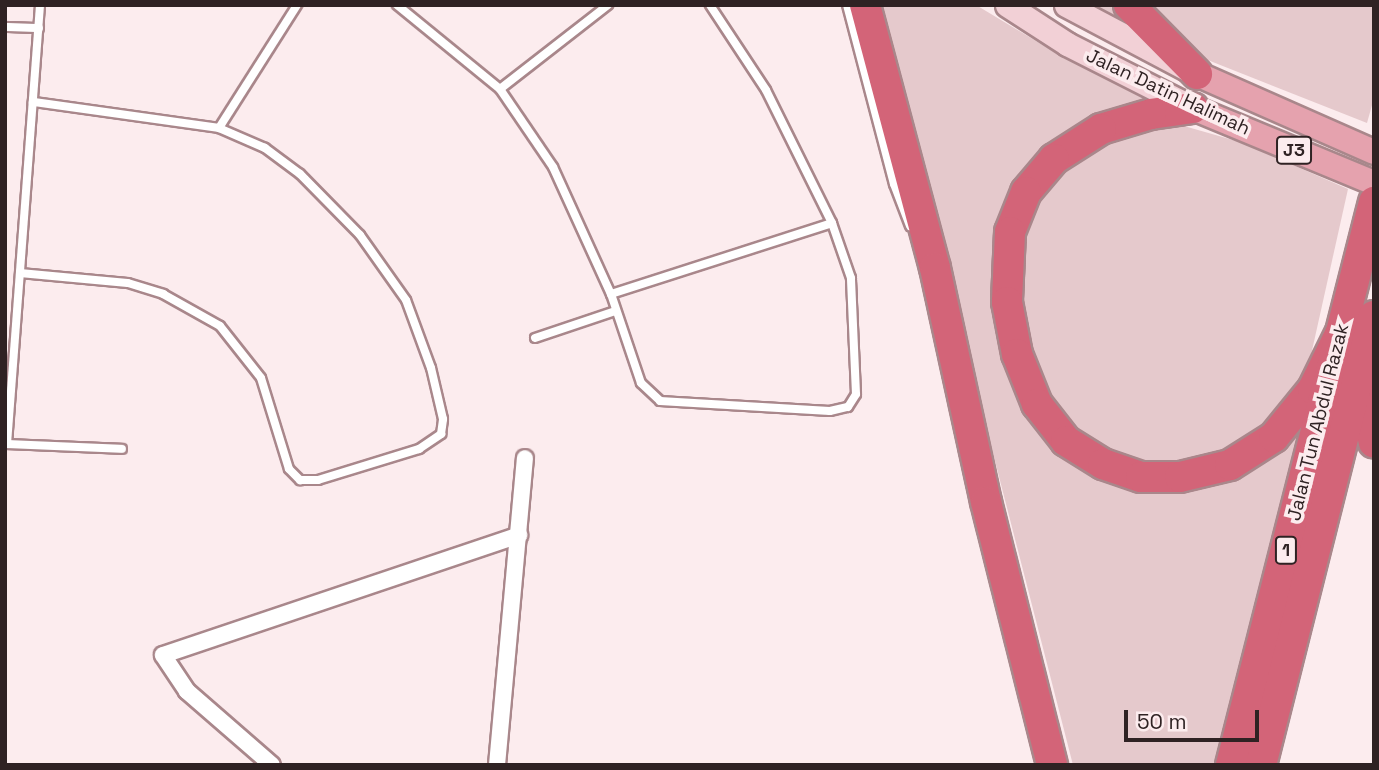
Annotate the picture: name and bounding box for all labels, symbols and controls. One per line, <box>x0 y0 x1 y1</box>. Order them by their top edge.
street label: Jalan Datin Halimah <box>1082 44 1254 140</box>
road number: J3 <box>1275 135 1313 164</box>
street label: Jalan Tun Abdul Razak <box>1282 321 1354 523</box>
road number: 1 <box>1274 536 1298 564</box>
scale bar <box>1127 696 1262 740</box>
text: 50 m <box>1137 708 1187 735</box>

